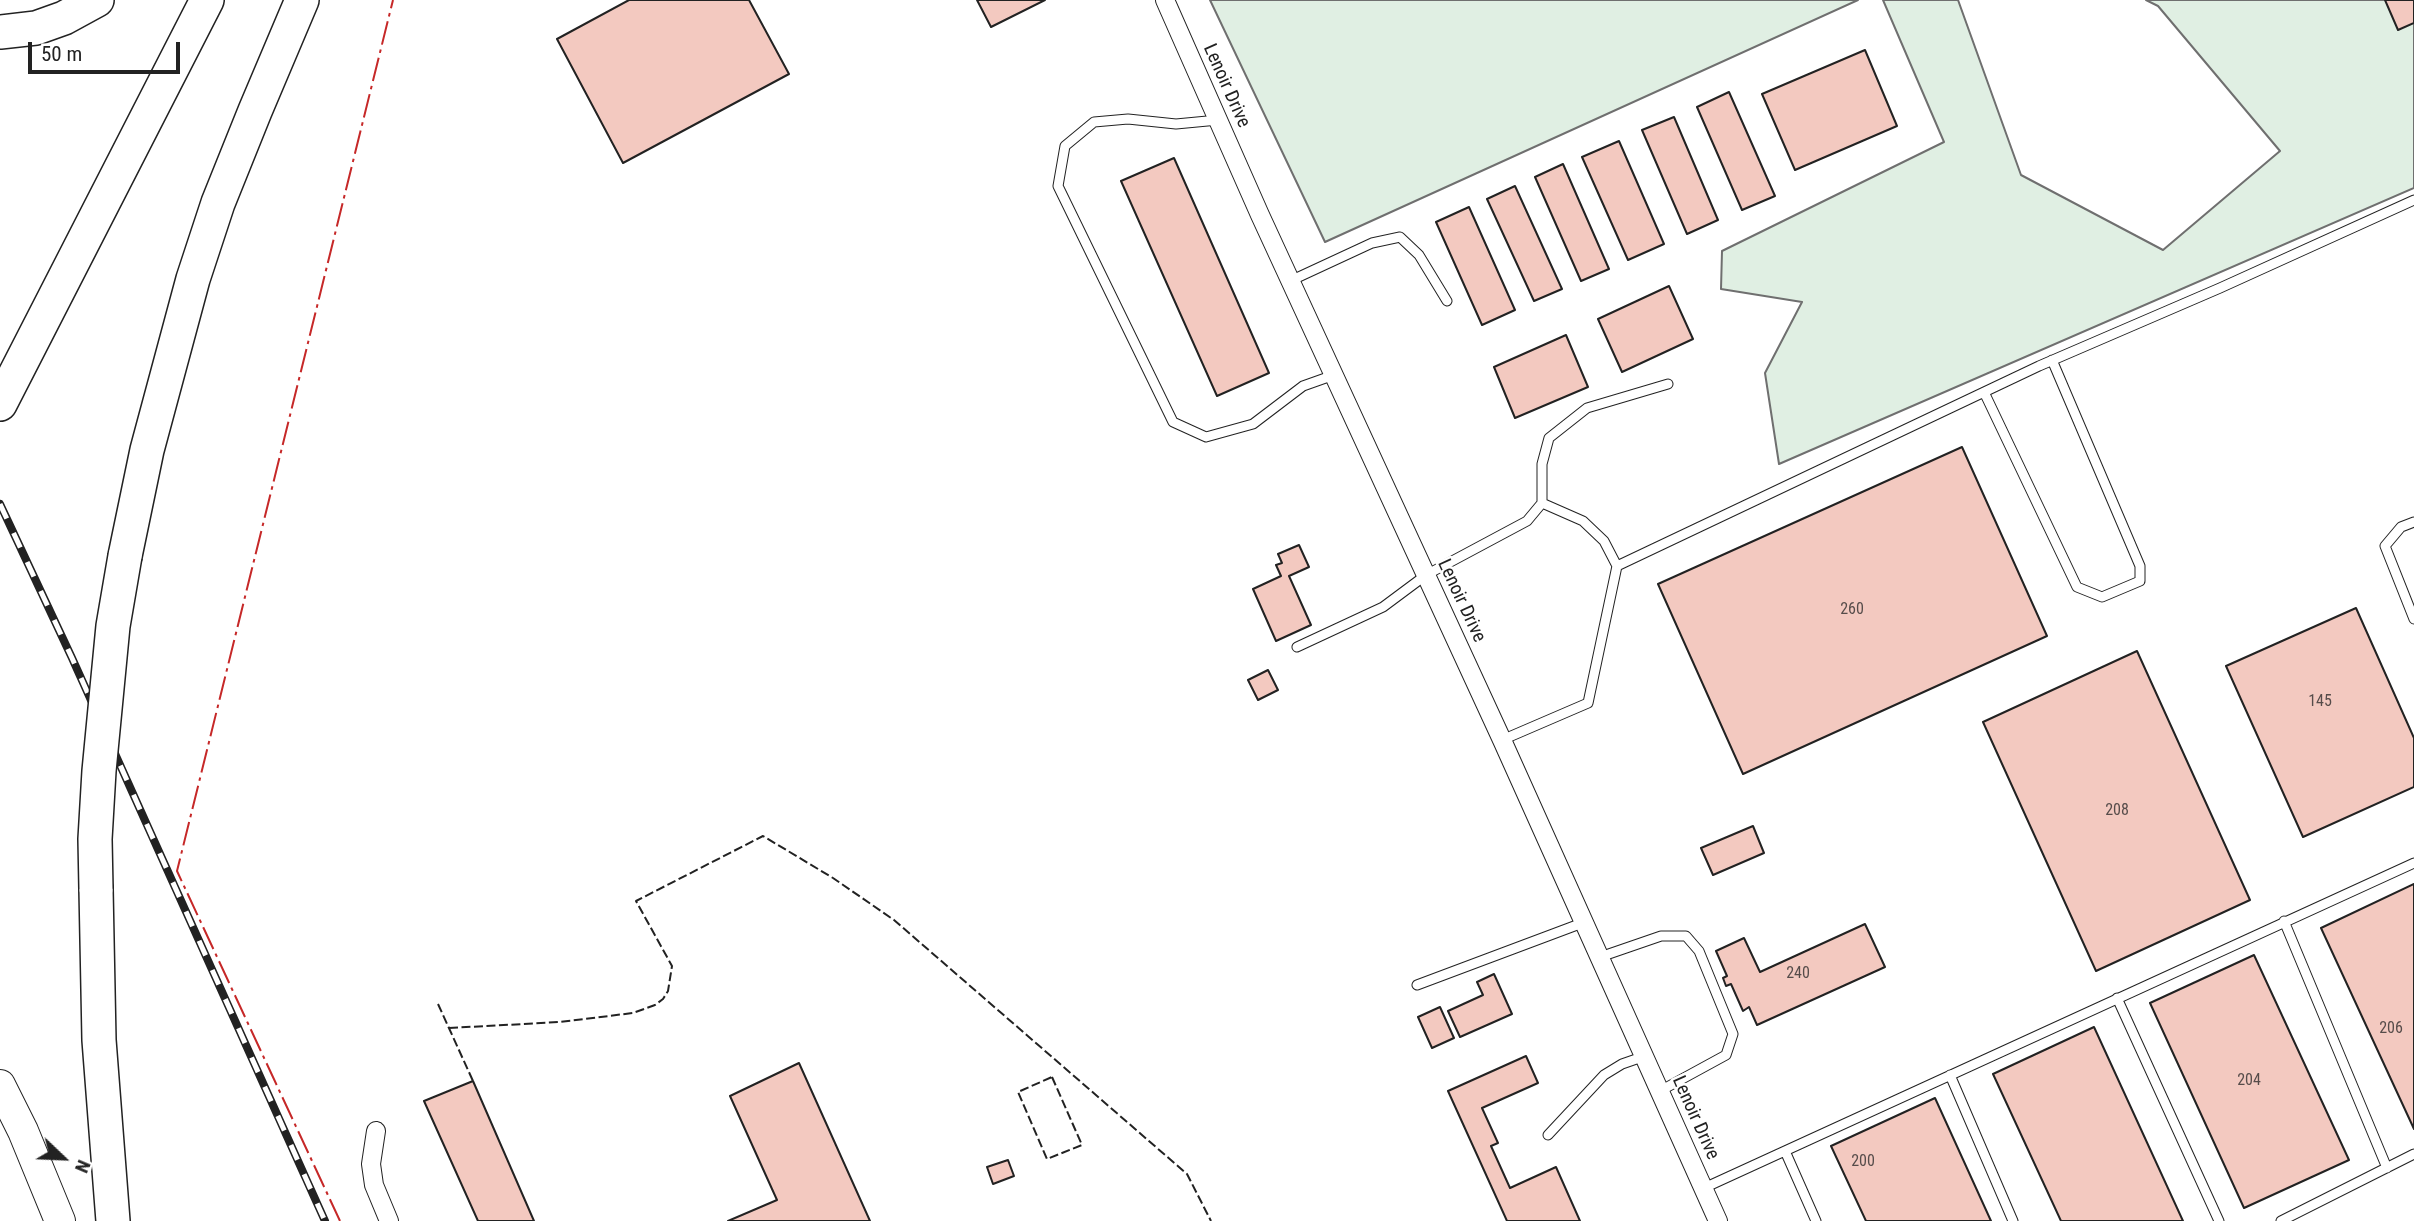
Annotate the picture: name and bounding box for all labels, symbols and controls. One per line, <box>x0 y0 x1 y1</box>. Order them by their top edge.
scale bar <box>32 28 184 72</box>
street label: Lenoir Drive <box>1197 41 1255 131</box>
text: 50 m <box>41 42 82 66</box>
street label: Lenoir Drive <box>1432 556 1490 646</box>
house number: 260 <box>1840 600 1864 620</box>
house number: 145 <box>2308 692 2332 712</box>
house number: 208 <box>2105 801 2129 821</box>
house number: 240 <box>1786 964 1810 984</box>
house number: 206 <box>2379 1019 2403 1039</box>
house number: 204 <box>2237 1071 2261 1091</box>
street label: Lenoir Drive <box>1666 1073 1724 1163</box>
north arrow <box>28 1123 98 1193</box>
house number: 200 <box>1851 1152 1875 1172</box>
text: N <box>70 1157 96 1176</box>

